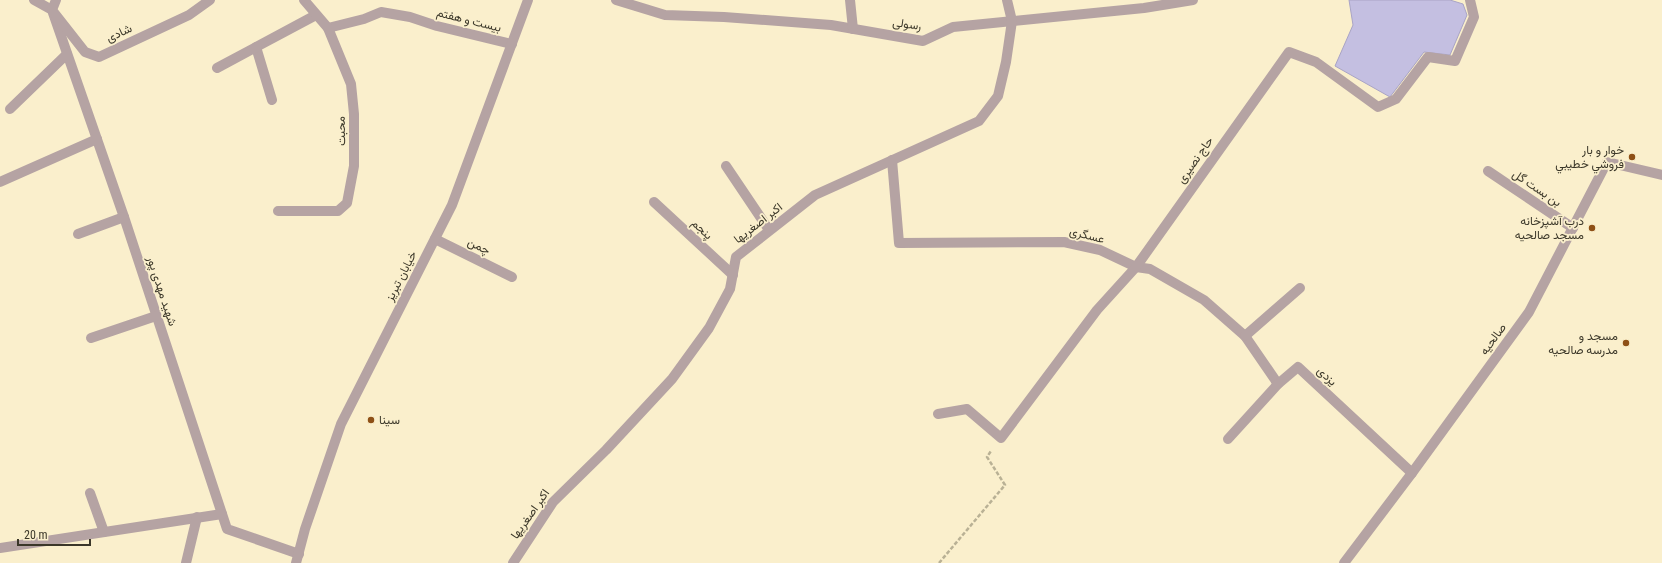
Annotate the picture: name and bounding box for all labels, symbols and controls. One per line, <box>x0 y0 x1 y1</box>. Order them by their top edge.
street label: بیست و هفتم <box>435 5 503 36</box>
street label: رسولی <box>891 15 922 34</box>
street label: شادی <box>104 21 135 46</box>
street label: محبت <box>334 116 348 146</box>
street label: حاج نصیری <box>1174 134 1218 187</box>
place label: خوار و بار فروشي خطيبي <box>1555 143 1624 174</box>
marker: خوار و بار فروشي خطيبي <box>1627 152 1637 162</box>
street label: بن بست گل <box>1509 167 1564 210</box>
street label: اکبر اصغریها <box>731 200 786 247</box>
place label: درب آشپزخانه مسجد صالحيه <box>1515 214 1584 242</box>
street label: پنجم <box>688 216 716 243</box>
marker: درب آشپزخانه مسجد صالحيه <box>1587 223 1597 233</box>
street label: عسگری <box>1068 224 1106 247</box>
street label: چمن <box>465 235 493 258</box>
street label: خیابان تبریز <box>382 249 420 305</box>
street label: شهید مهدی پور <box>143 253 180 328</box>
street label: صالحیه <box>1477 321 1509 357</box>
place label: مسجد و مدرسه صالحیه <box>1548 329 1618 358</box>
marker: مسجد و مدرسه صالحیه <box>1621 338 1631 348</box>
street label: یزدی <box>1313 363 1340 389</box>
place label: سینا <box>379 413 400 427</box>
marker: سینا <box>366 415 376 425</box>
street label: اکبر اصغریها <box>508 486 553 542</box>
scale bar <box>18 521 90 547</box>
text: 20 m <box>24 528 48 542</box>

